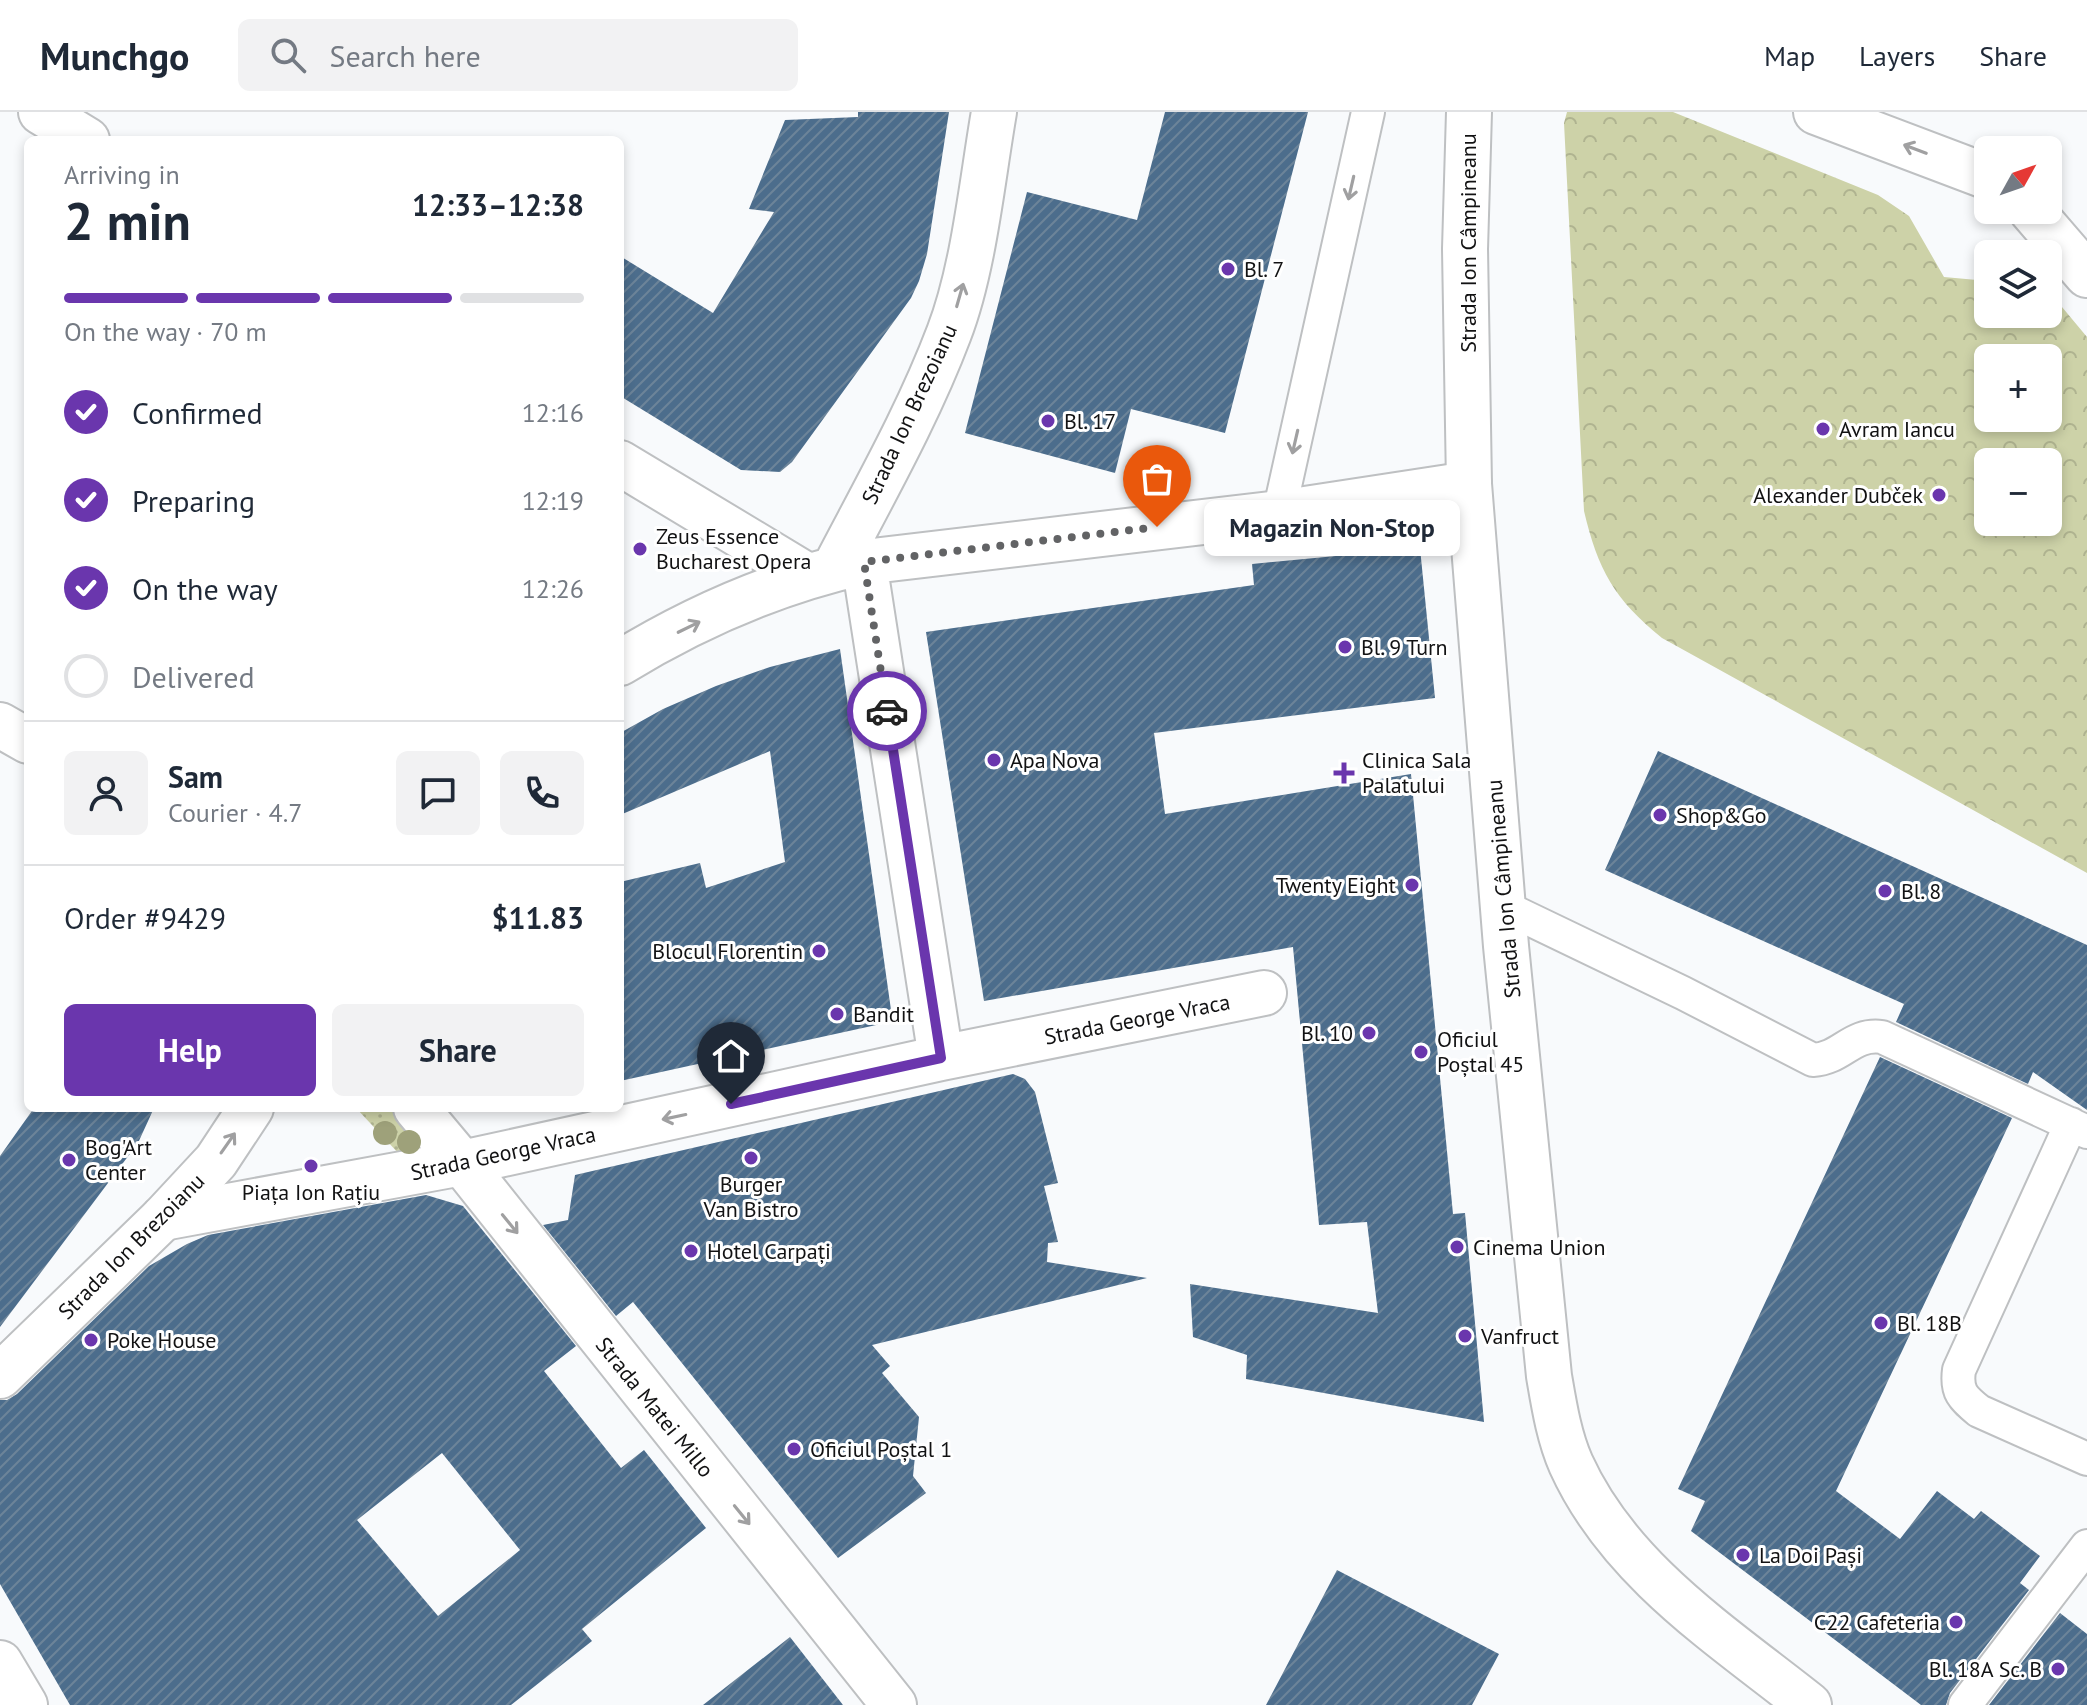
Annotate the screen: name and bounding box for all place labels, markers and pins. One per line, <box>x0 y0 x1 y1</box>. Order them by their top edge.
place label: Bl. 7 <box>1244 255 1284 283</box>
marker: Bl. 7 <box>1219 260 1237 278</box>
place label: Bl. 17 <box>1064 407 1116 435</box>
marker: Bl. 17 <box>1039 412 1057 430</box>
place label: Avram Iancu <box>1839 415 1955 443</box>
marker: Avram Iancu <box>1814 420 1832 438</box>
pin <box>1123 445 1191 527</box>
place label: Alexander Dubček <box>1753 481 1923 509</box>
marker: Alexander Dubček <box>1930 486 1948 504</box>
callout: Magazin Non-Stop <box>1205 499 1461 555</box>
place label: Zeus Essence Bucharest Opera <box>656 522 811 575</box>
marker: Zeus Essence Bucharest Opera <box>631 540 649 558</box>
place label: Bl. 9 Turn <box>1361 633 1448 661</box>
marker: Bl. 9 Turn <box>1336 638 1354 656</box>
place label: Apa Nova <box>1010 746 1099 774</box>
place label: Clinica Sala Palatului <box>1362 746 1471 799</box>
marker: Apa Nova <box>985 751 1003 769</box>
marker: Clinica Sala Palatului <box>1333 762 1355 784</box>
place label: Shop&Go <box>1676 801 1767 829</box>
marker: Shop&Go <box>1651 806 1669 824</box>
place label: Twenty Eight <box>1276 871 1397 899</box>
marker: Twenty Eight <box>1403 876 1421 894</box>
place label: Bl. 8 <box>1901 877 1941 905</box>
marker: Bl. 8 <box>1876 882 1894 900</box>
place label: Blocul Florentin <box>652 937 803 965</box>
marker: Blocul Florentin <box>810 942 828 960</box>
place label: Bandit <box>853 1000 915 1028</box>
marker: Bandit <box>828 1005 846 1023</box>
place label: Bl. 10 <box>1301 1019 1353 1047</box>
pin <box>697 1022 765 1104</box>
marker: Bl. 10 <box>1360 1024 1378 1042</box>
place label: Oficiul Poștal 45 <box>1437 1025 1524 1078</box>
marker: Oficiul Poștal 45 <box>1412 1043 1430 1061</box>
place label: Bog'Art Center <box>85 1133 153 1186</box>
marker: Burger Van Bistro <box>742 1149 760 1167</box>
marker: Bog'Art Center <box>60 1151 78 1169</box>
marker: Piața Ion Rațiu <box>302 1157 320 1175</box>
place label: Burger Van Bistro <box>703 1170 798 1223</box>
place label: Piața Ion Rațiu <box>242 1178 380 1206</box>
place label: Cinema Union <box>1473 1233 1605 1261</box>
place label: Hotel Carpați <box>707 1237 831 1265</box>
marker: Cinema Union <box>1448 1238 1466 1256</box>
marker: Hotel Carpați <box>682 1242 700 1260</box>
place label: Bl. 18B <box>1897 1309 1962 1337</box>
marker: Bl. 18B <box>1872 1314 1890 1332</box>
place label: Vanfruct <box>1480 1322 1560 1350</box>
place label: Poke House <box>107 1326 217 1354</box>
marker: Vanfruct <box>1456 1327 1474 1345</box>
marker: Poke House <box>82 1331 100 1349</box>
place label: Oficiul Poștal 1 <box>810 1435 952 1463</box>
marker: Oficiul Poștal 1 <box>785 1440 803 1458</box>
place label: La Doi Pași <box>1759 1541 1862 1569</box>
marker: La Doi Pași <box>1734 1546 1752 1564</box>
place label: C22 Cafeteria <box>1814 1608 1940 1636</box>
marker: C22 Cafeteria <box>1947 1613 1965 1631</box>
place label: Bl. 18A Sc. B <box>1929 1655 2042 1683</box>
marker: Bl. 18A Sc. B <box>2049 1660 2067 1678</box>

